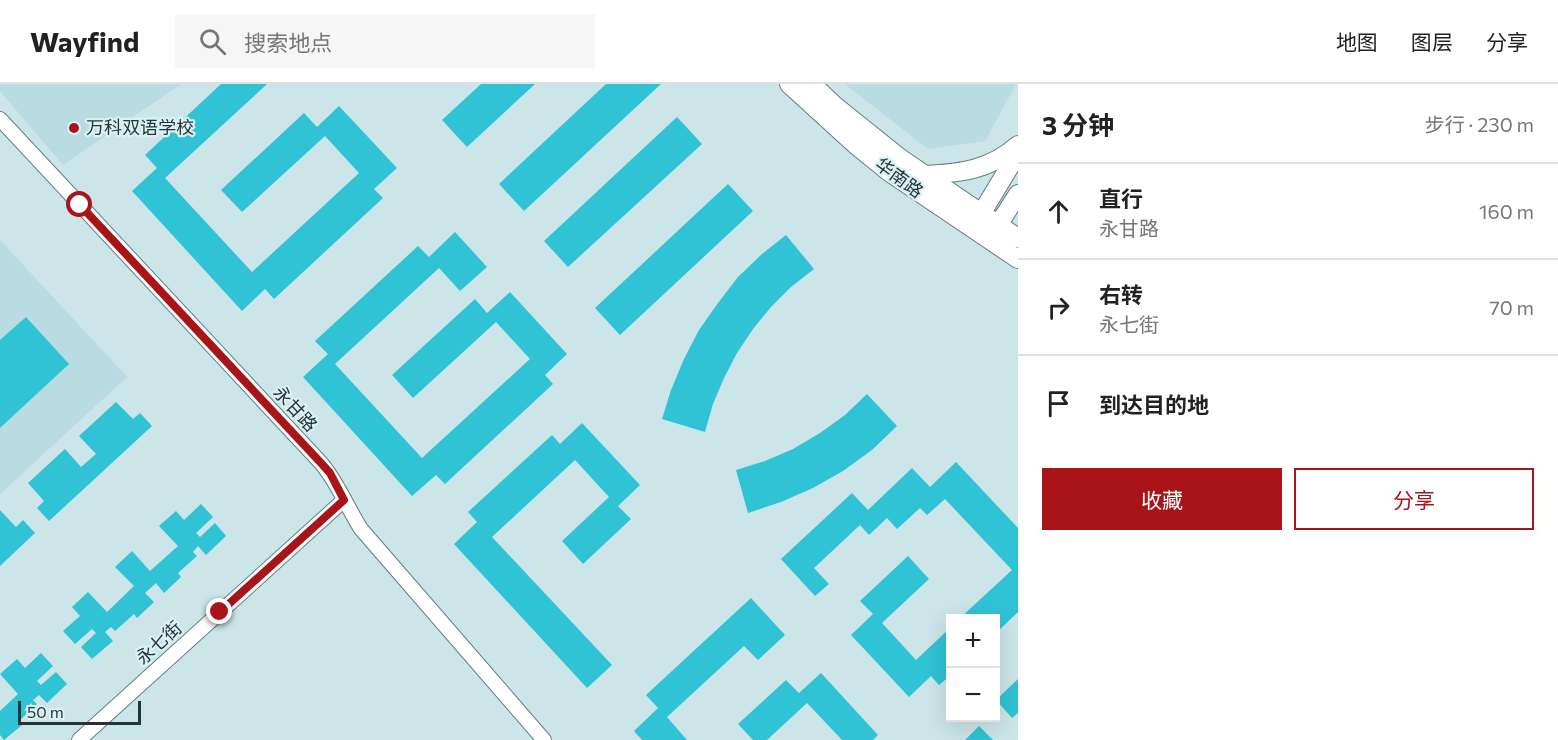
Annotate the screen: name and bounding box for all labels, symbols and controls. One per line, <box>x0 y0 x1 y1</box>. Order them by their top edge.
search box <box>175 14 595 68</box>
text: Wayfind <box>30 24 139 58</box>
icon: search <box>196 25 229 58</box>
text: 搜索地点 <box>244 29 332 56</box>
text: 地图 <box>1336 29 1378 54</box>
text: 图层 <box>1411 29 1453 54</box>
text: 分享 <box>1486 29 1528 54</box>
text: 3 分钟 <box>1042 109 1114 140</box>
text: 步行 · 230 m <box>1425 112 1534 136</box>
place label: 万科双语学校 <box>86 116 194 138</box>
marker: 万科双语学校 <box>67 121 81 135</box>
street label: 华南路 <box>871 152 928 202</box>
text: 直行 <box>1099 185 1143 212</box>
route start <box>66 191 92 217</box>
icon: ahead <box>1042 195 1075 228</box>
text: 160 m <box>1479 199 1534 223</box>
text: 永甘路 <box>1099 216 1159 240</box>
text: 右转 <box>1099 281 1143 308</box>
icon: right <box>1042 291 1075 324</box>
text: 70 m <box>1489 295 1534 319</box>
text: 永七街 <box>1099 312 1159 336</box>
street label: 永甘路 <box>269 381 322 436</box>
icon: arrive <box>1042 387 1075 420</box>
text: 到达目的地 <box>1099 391 1209 418</box>
button: 收藏 <box>1042 468 1282 530</box>
button: 分享 <box>1294 468 1534 530</box>
route end <box>206 598 232 624</box>
map controls <box>946 614 1000 722</box>
button: + <box>946 614 1000 668</box>
street label: 永七街 <box>131 616 186 668</box>
button: − <box>946 668 1000 722</box>
scale bar <box>18 698 141 726</box>
text: 50 m <box>27 702 64 721</box>

